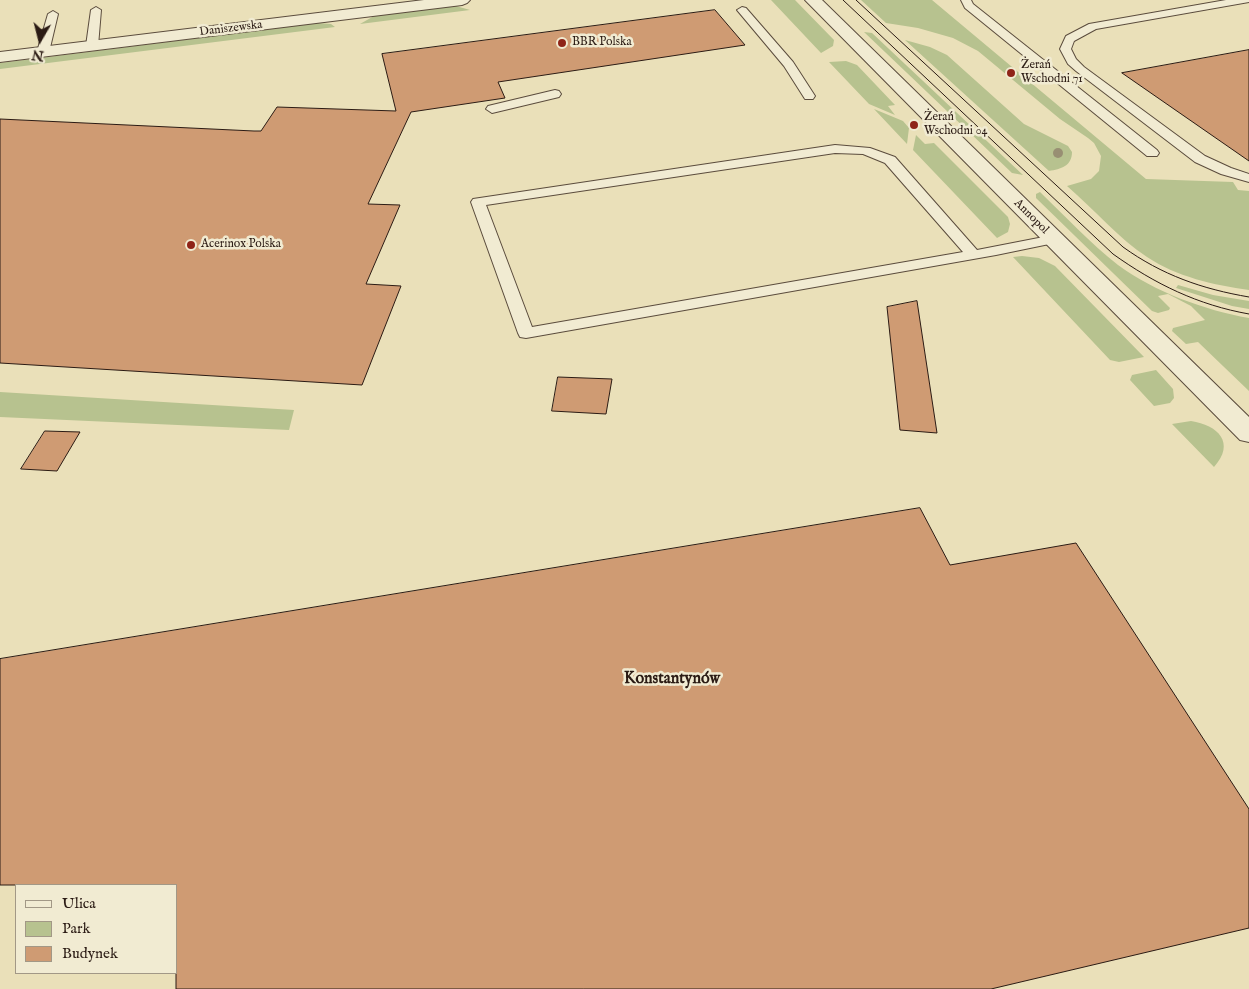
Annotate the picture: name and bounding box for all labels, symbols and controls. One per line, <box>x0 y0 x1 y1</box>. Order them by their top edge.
north arrow <box>15 15 65 65</box>
street label: Daniszewska <box>199 18 263 40</box>
place label: BBR Polska <box>572 36 632 50</box>
marker: BBR Polska <box>556 37 568 49</box>
text: N <box>31 45 45 65</box>
place label: Żerań Wschodni 71 <box>1021 59 1083 87</box>
marker: Żerań Wschodni 71 <box>1005 67 1017 79</box>
place label: Żerań Wschodni 04 <box>924 111 987 139</box>
marker: Żerań Wschodni 04 <box>908 119 920 131</box>
street label: Annopol <box>1011 197 1051 237</box>
place label: Acerinox Polska <box>201 238 281 252</box>
marker: Acerinox Polska <box>185 239 197 251</box>
district label: Konstantynów <box>624 670 720 690</box>
legend <box>15 884 178 974</box>
text: Ulica <box>62 894 96 913</box>
text: Park <box>62 919 91 938</box>
text: Budynek <box>62 944 118 963</box>

